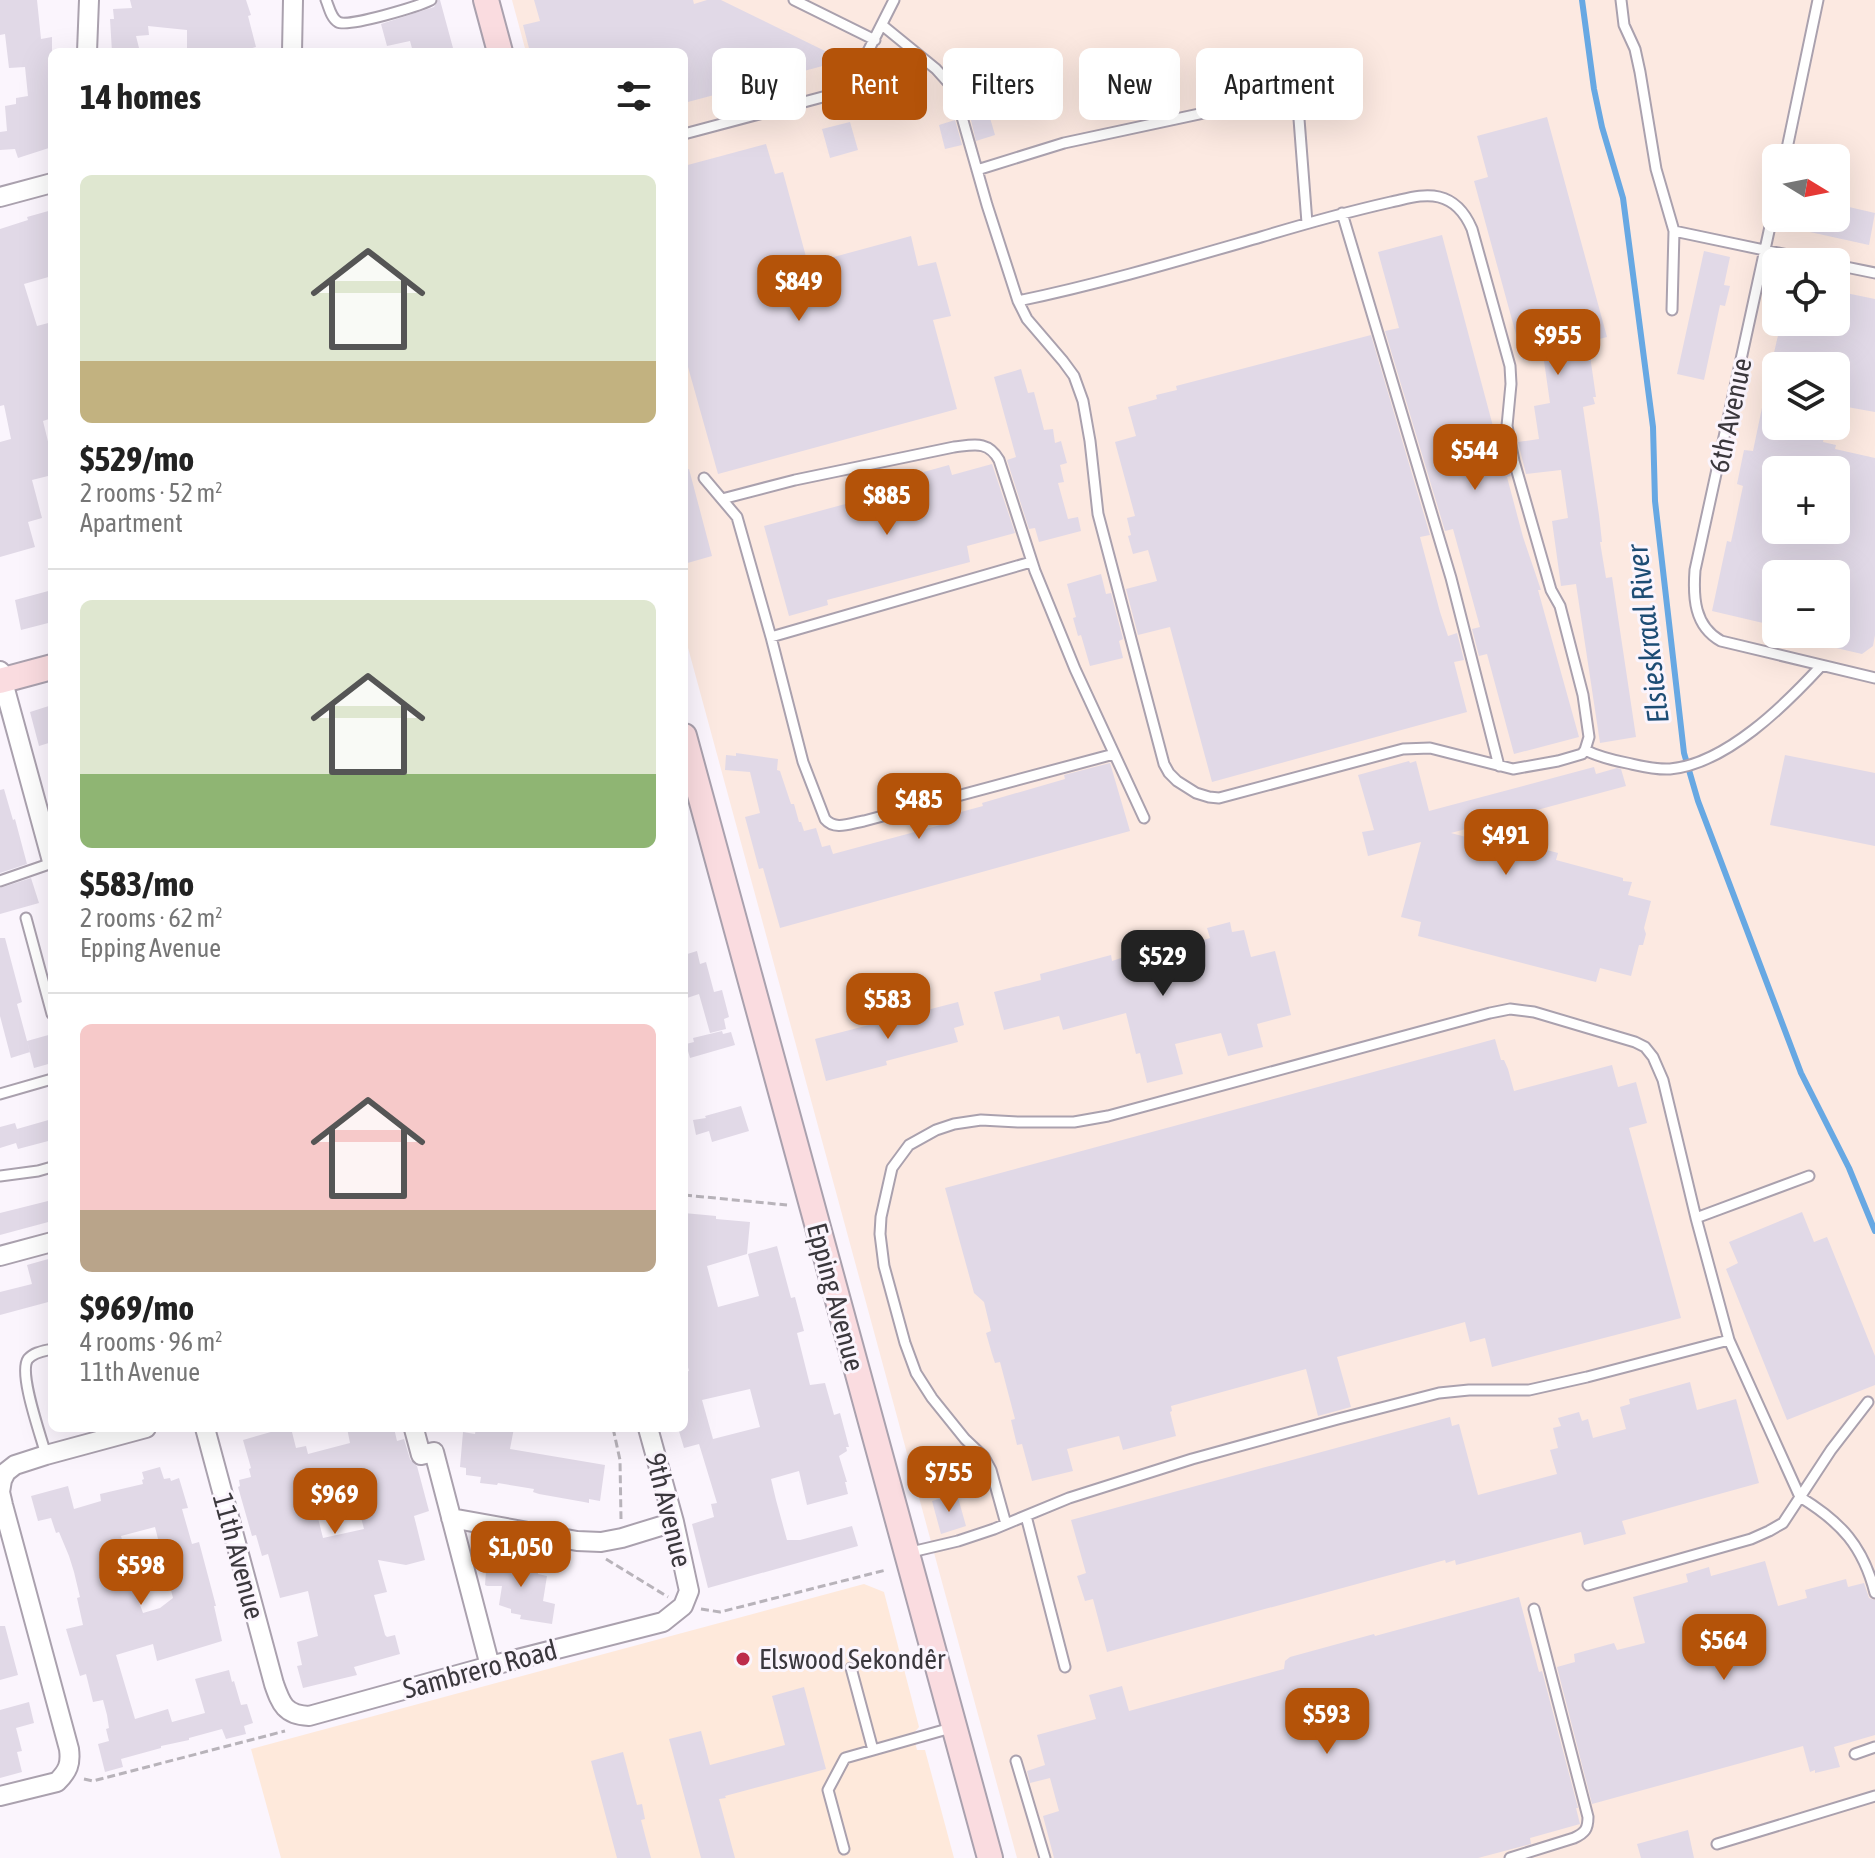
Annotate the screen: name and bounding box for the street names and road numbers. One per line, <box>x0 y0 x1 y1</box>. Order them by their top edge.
street label: 6th Avenue <box>1702 355 1758 475</box>
street label: Epping Avenue <box>801 1220 871 1374</box>
street label: 9th Avenue <box>639 1450 699 1570</box>
street label: 11th Avenue <box>207 1489 271 1623</box>
street label: Sambrero Road <box>400 1633 560 1705</box>

